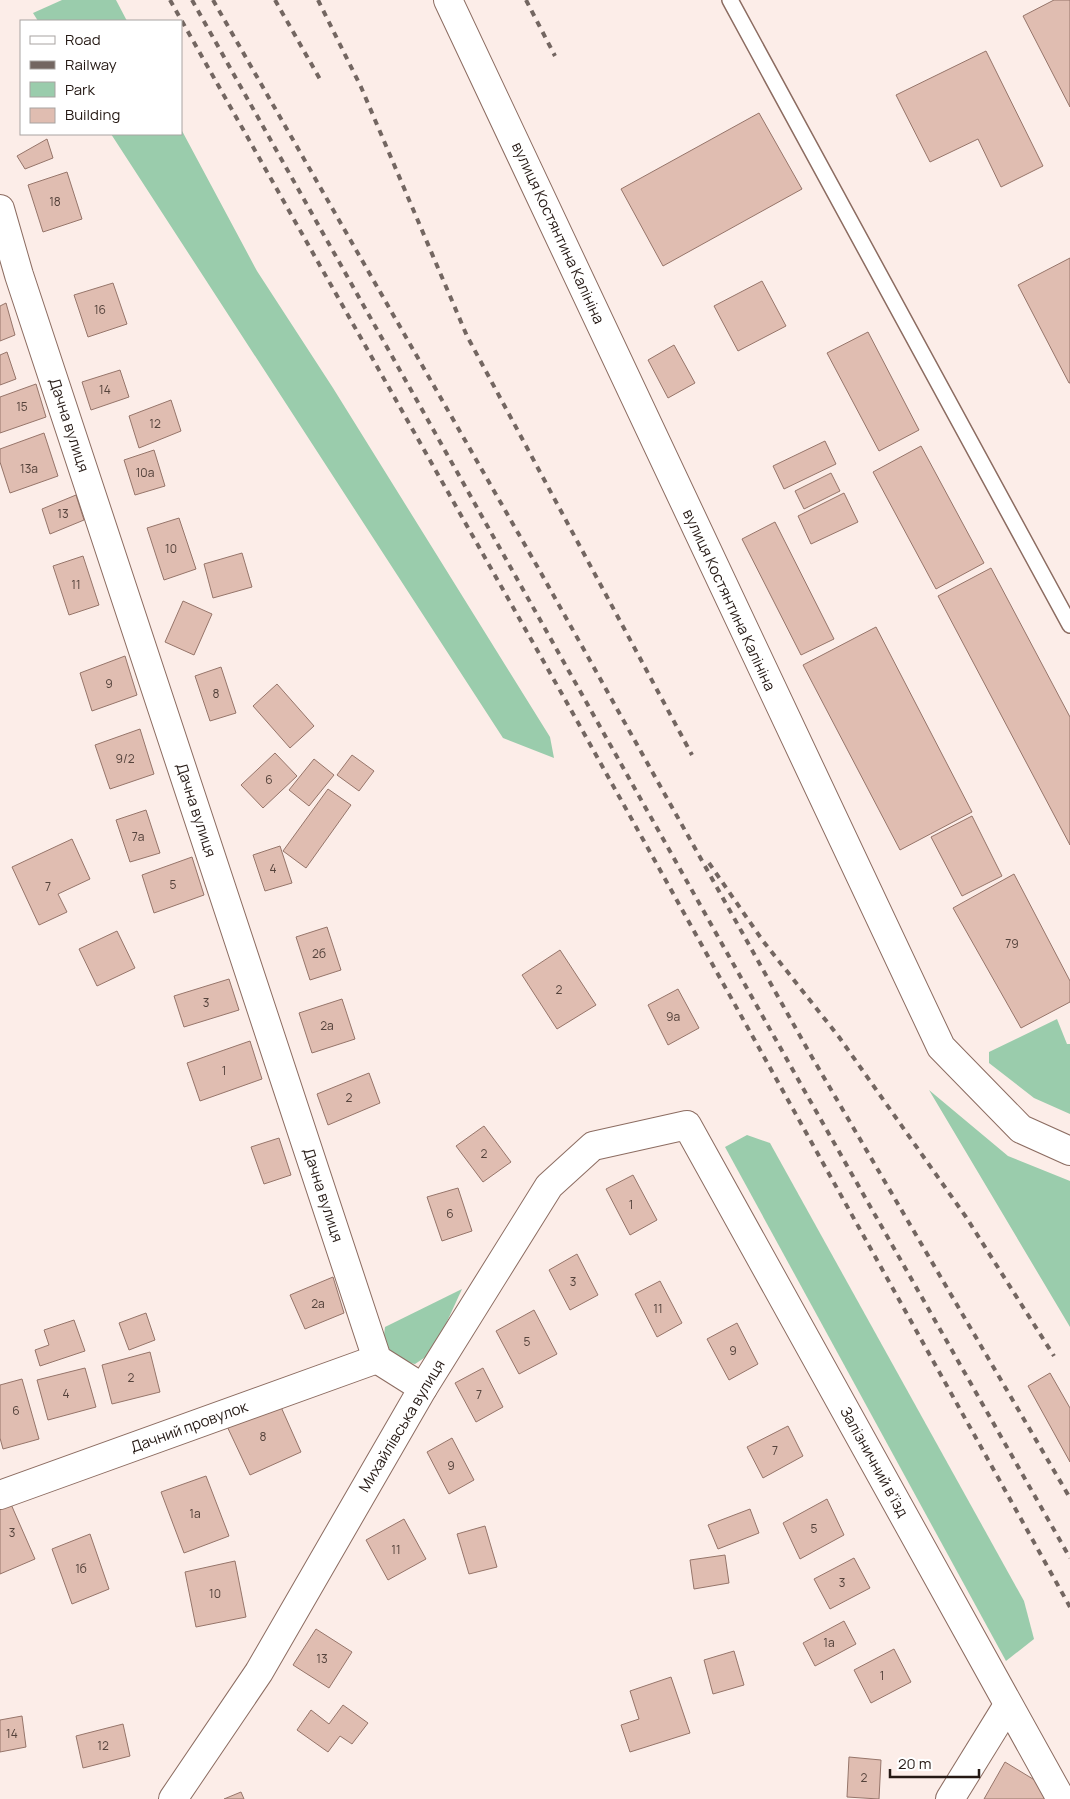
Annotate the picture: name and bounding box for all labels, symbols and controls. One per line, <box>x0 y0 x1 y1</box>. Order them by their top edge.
legend <box>20 20 182 135</box>
text: Road <box>65 29 101 50</box>
text: Railway <box>65 54 117 75</box>
text: Park <box>65 79 95 100</box>
text: Building <box>65 104 120 125</box>
street label: вулиця Костянтина Калініна <box>507 138 610 327</box>
house number: 18 <box>49 193 61 210</box>
house number: 16 <box>94 301 106 318</box>
street label: Дачна вулиця <box>44 375 95 475</box>
house number: 14 <box>99 381 111 398</box>
house number: 15 <box>16 398 28 415</box>
house number: 12 <box>149 415 161 432</box>
house number: 13а <box>20 460 38 477</box>
house number: 10а <box>136 464 154 481</box>
house number: 13 <box>57 505 69 522</box>
street label: вулиця Костянтина Калініна <box>678 505 781 694</box>
house number: 10 <box>165 540 177 557</box>
house number: 11 <box>71 576 81 593</box>
house number: 9 <box>105 675 113 692</box>
house number: 8 <box>213 685 220 702</box>
house number: 9/2 <box>116 750 135 767</box>
street label: Дачна вулиця <box>171 760 222 860</box>
house number: 6 <box>265 771 273 788</box>
house number: 7а <box>132 828 144 845</box>
house number: 4 <box>269 860 277 877</box>
house number: 5 <box>170 876 177 893</box>
house number: 7 <box>45 878 51 895</box>
house number: 79 <box>1005 935 1019 952</box>
house number: 2б <box>312 945 326 962</box>
house number: 2 <box>556 981 563 998</box>
house number: 3 <box>203 994 209 1011</box>
house number: 9а <box>666 1008 680 1025</box>
house number: 2а <box>320 1017 334 1034</box>
house number: 1 <box>222 1062 226 1079</box>
house number: 2 <box>346 1089 353 1106</box>
street label: Дачна вулиця <box>298 1145 349 1245</box>
house number: 2 <box>481 1145 488 1162</box>
house number: 1 <box>629 1196 633 1213</box>
house number: 6 <box>446 1205 454 1222</box>
house number: 3 <box>570 1273 576 1290</box>
house number: 2а <box>311 1295 325 1312</box>
house number: 11 <box>653 1300 663 1317</box>
house number: 5 <box>524 1333 531 1350</box>
house number: 9 <box>729 1342 737 1359</box>
street label: Михайлівська вулиця <box>354 1356 450 1496</box>
house number: 2 <box>128 1369 135 1386</box>
house number: 4 <box>62 1385 70 1402</box>
house number: 7 <box>476 1386 482 1403</box>
street label: Дачний провулок <box>127 1395 251 1457</box>
house number: 6 <box>12 1402 20 1419</box>
street label: Залізничний в’їзд <box>835 1403 914 1521</box>
house number: 8 <box>260 1428 267 1445</box>
house number: 7 <box>772 1442 778 1459</box>
house number: 9 <box>447 1457 455 1474</box>
house number: 1а <box>189 1505 201 1522</box>
house number: 5 <box>811 1520 818 1537</box>
house number: 3 <box>9 1524 15 1541</box>
house number: 11 <box>391 1541 401 1558</box>
house number: 1б <box>75 1560 87 1577</box>
house number: 3 <box>839 1574 845 1591</box>
house number: 10 <box>209 1585 221 1602</box>
house number: 1а <box>823 1634 835 1651</box>
house number: 13 <box>316 1650 328 1667</box>
house number: 1 <box>880 1667 884 1684</box>
house number: 14 <box>6 1725 18 1742</box>
house number: 12 <box>97 1737 109 1754</box>
scale bar <box>890 1746 979 1778</box>
text: 20 m <box>898 1753 931 1774</box>
house number: 2 <box>861 1769 868 1786</box>

